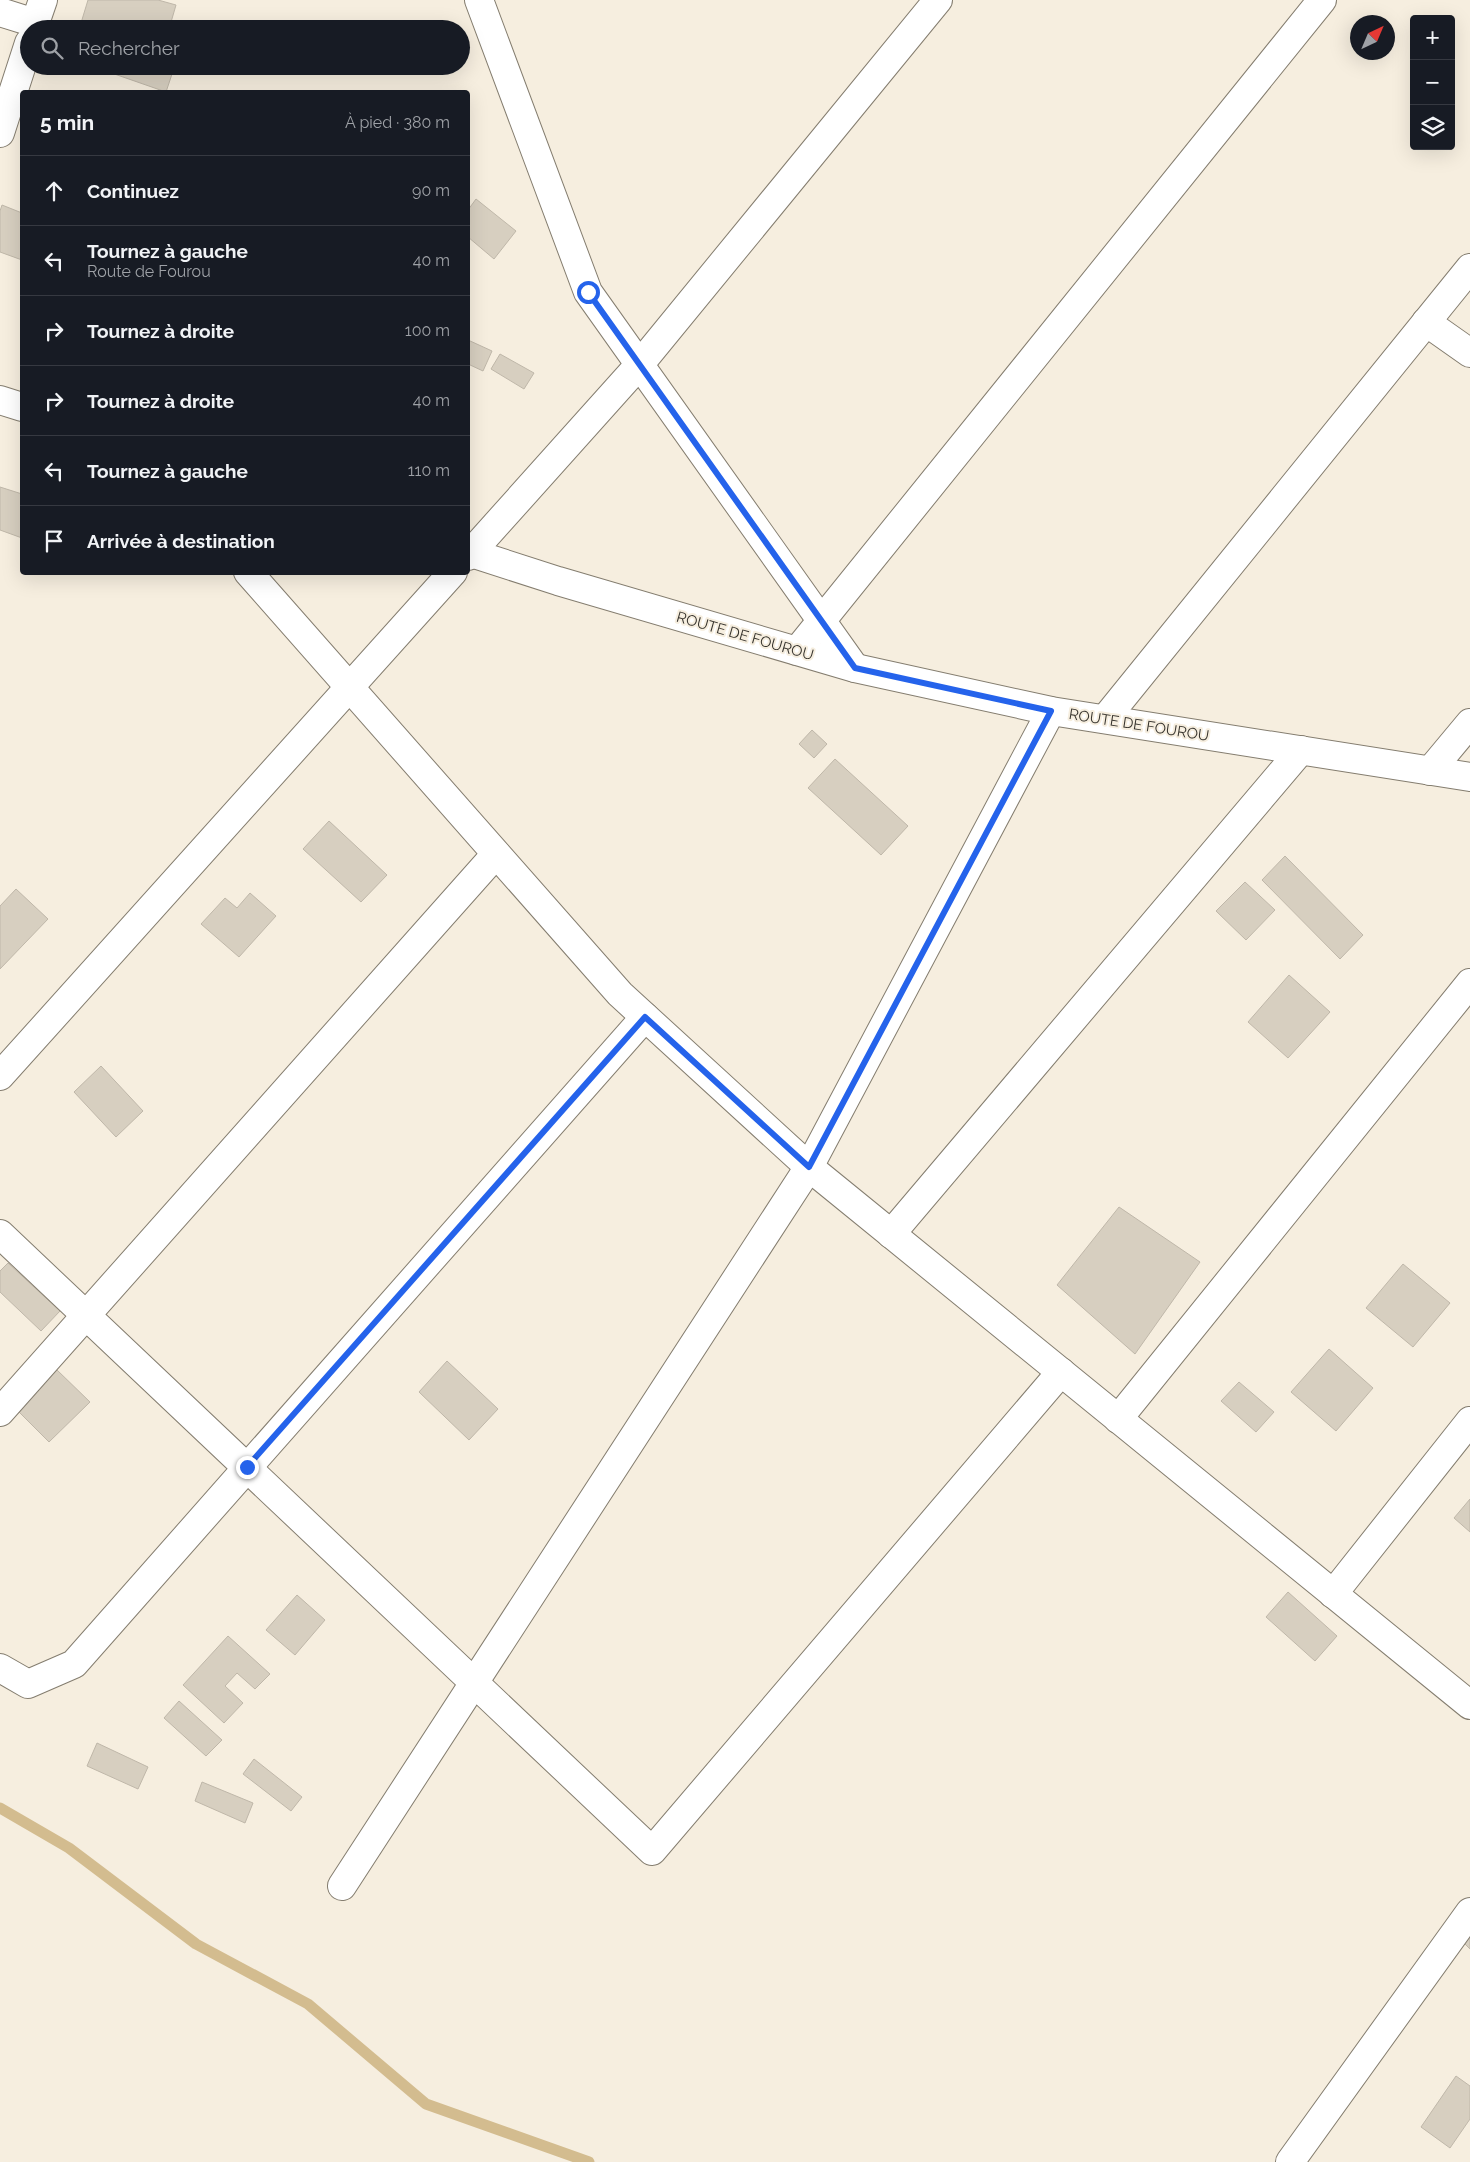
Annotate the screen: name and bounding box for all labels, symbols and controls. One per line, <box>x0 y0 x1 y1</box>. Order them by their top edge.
north arrow <box>1350 15 1395 60</box>
map controls <box>1410 15 1455 150</box>
button: + <box>1410 15 1455 60</box>
search box <box>20 20 470 75</box>
icon: search <box>38 34 66 62</box>
text: Rechercher <box>78 37 180 59</box>
button: − <box>1410 60 1455 105</box>
button: layers <box>1410 105 1455 150</box>
text: 5 min <box>40 110 94 135</box>
text: À pied · 380 m <box>345 113 450 132</box>
icon: ahead <box>40 177 68 205</box>
text: Continuez <box>87 180 179 202</box>
text: 90 m <box>412 181 450 200</box>
text: Tournez à gauche <box>87 240 248 262</box>
icon: left <box>40 247 68 275</box>
text: 40 m <box>413 251 450 270</box>
text: Route de Fourou <box>87 262 211 281</box>
route start <box>577 281 600 304</box>
icon: right <box>40 317 68 345</box>
text: Tournez à droite <box>87 320 234 342</box>
text: 100 m <box>405 321 450 340</box>
icon: right <box>40 387 68 415</box>
text: Tournez à droite <box>87 390 234 412</box>
text: 40 m <box>413 391 450 410</box>
icon: left <box>40 457 68 485</box>
text: Tournez à gauche <box>87 460 248 482</box>
text: 110 m <box>408 461 450 480</box>
icon: arrive <box>40 527 68 555</box>
text: Arrivée à destination <box>87 530 275 552</box>
street label: ROUTE DE FOUROU <box>674 608 816 664</box>
street label: ROUTE DE FOUROU <box>1068 705 1210 745</box>
route end <box>236 1456 259 1479</box>

